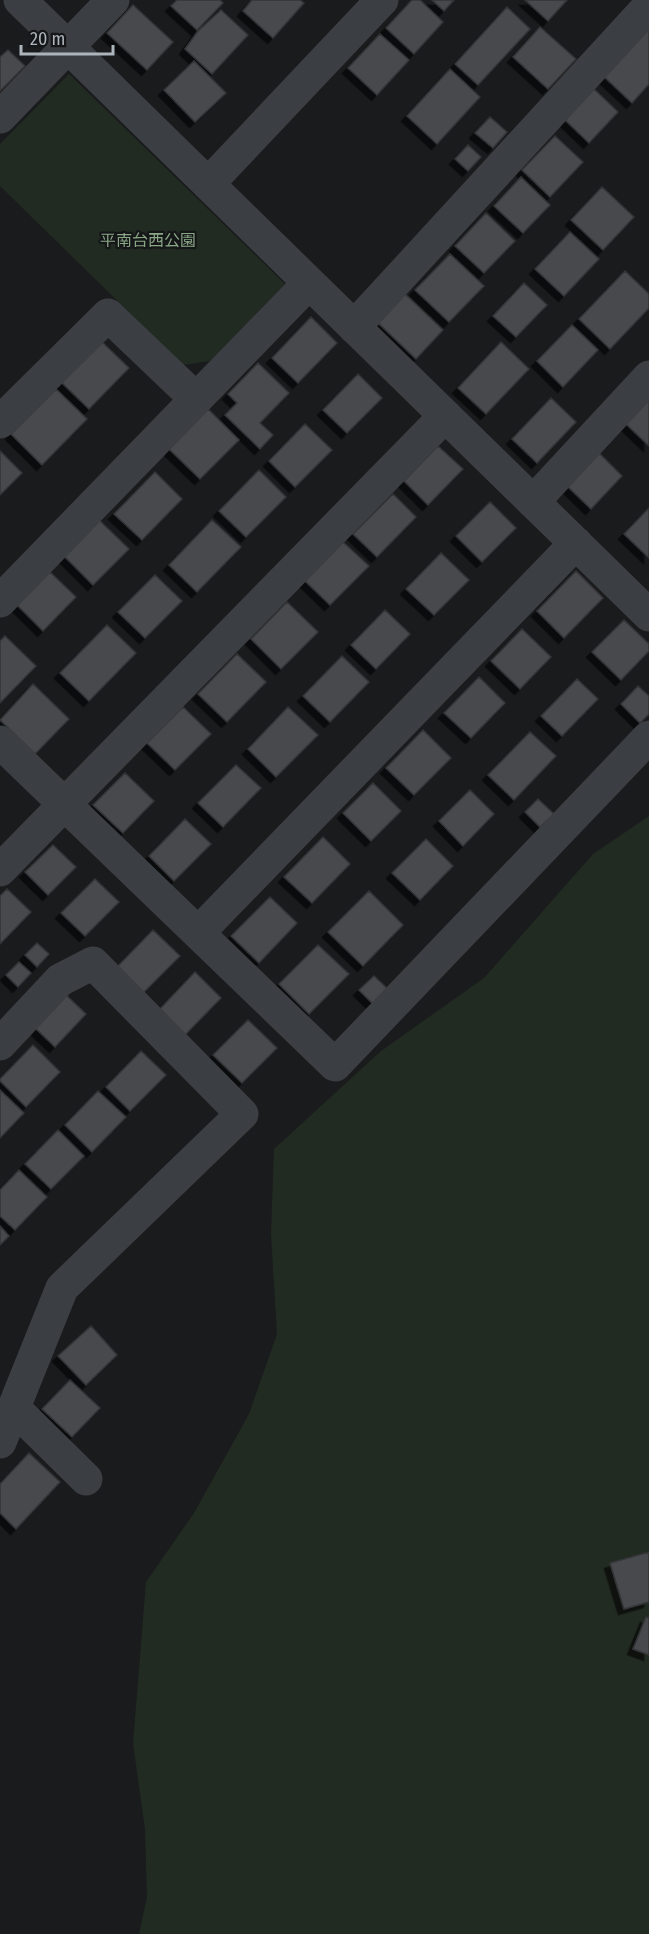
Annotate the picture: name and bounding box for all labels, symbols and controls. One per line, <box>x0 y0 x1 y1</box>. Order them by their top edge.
scale bar <box>21 18 112 56</box>
text: 20 m <box>30 28 65 50</box>
park label: 平南台西公園 <box>100 231 196 250</box>

